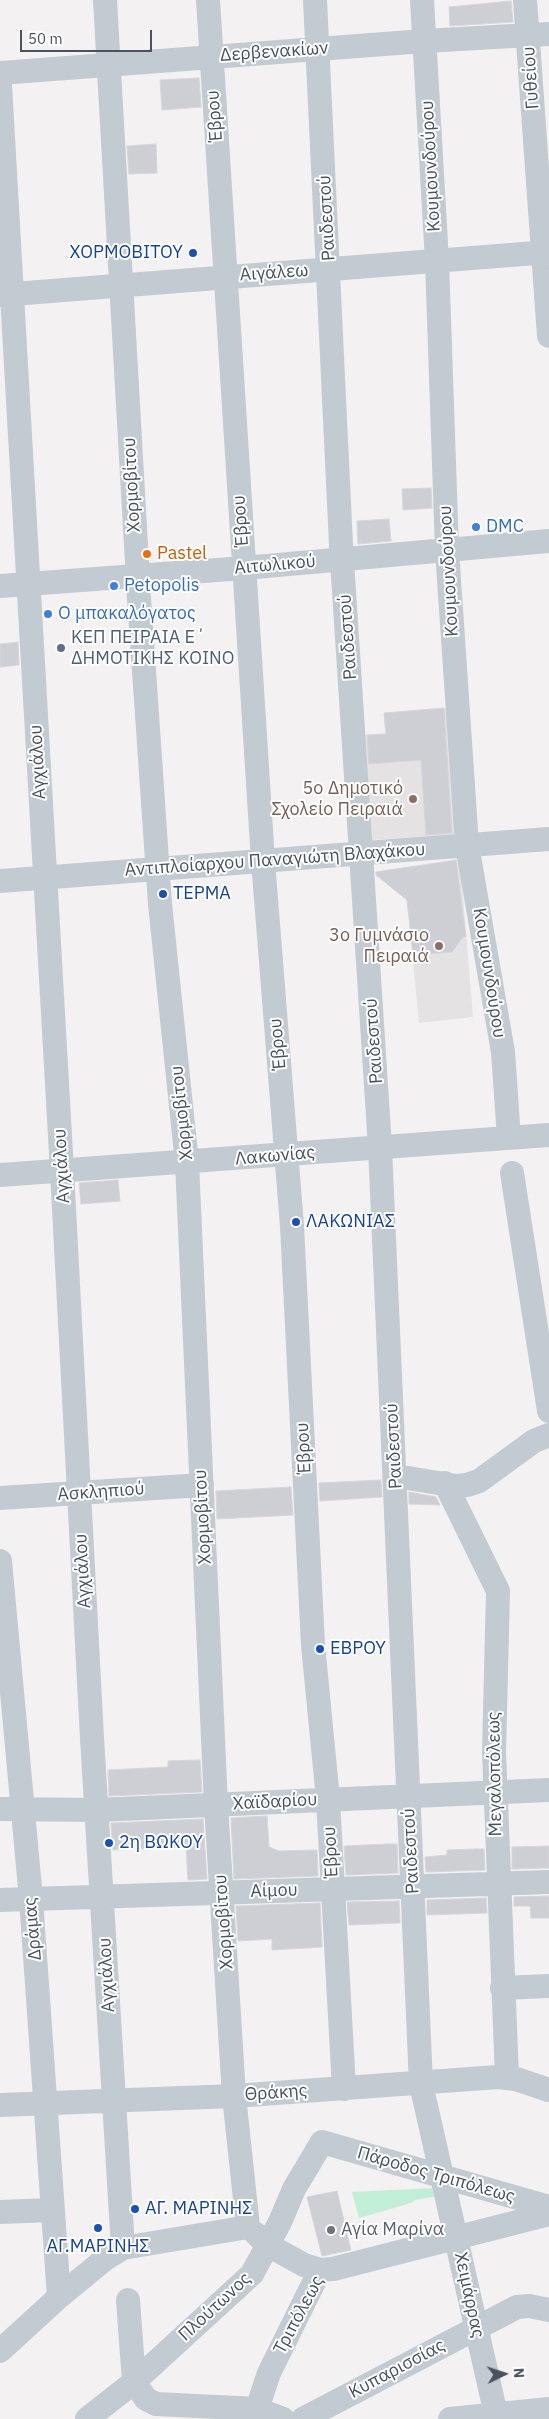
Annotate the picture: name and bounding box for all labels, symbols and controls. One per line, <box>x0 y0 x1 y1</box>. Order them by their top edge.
scale bar <box>22 20 155 52</box>
text: 50 m <box>28 29 63 48</box>
street label: Δερβενακίων <box>219 37 329 67</box>
street label: Γυθείου <box>518 46 544 110</box>
street label: Έβρου <box>202 90 228 142</box>
street label: Κουμουνδούρου <box>417 100 445 232</box>
street label: Ραιδεστού <box>314 174 340 262</box>
place label: ΧΟΡΜΟΒΙΤΟΥ <box>70 242 183 264</box>
marker: ΧΟΡΜΟΒΙΤΟΥ <box>187 247 199 259</box>
street label: Αιγάλεω <box>239 260 309 286</box>
street label: Χορμοβίτου <box>119 437 145 533</box>
street label: Έβρου <box>228 495 254 547</box>
street label: Κουμουνδούρου <box>435 505 463 637</box>
place label: DMC <box>486 516 524 538</box>
marker: DMC <box>470 521 482 533</box>
place label: Pastel <box>157 543 207 565</box>
marker: Pastel <box>141 548 153 560</box>
street label: Αιτωλικού <box>233 551 317 579</box>
place label: Petopolis <box>124 575 199 597</box>
marker: Petopolis <box>108 580 120 592</box>
street label: Ραιδεστού <box>334 593 362 681</box>
place label: Ο μπακαλόγατος <box>58 603 196 625</box>
marker: Ο μπακαλόγατος <box>42 608 54 620</box>
place label: ΚΕΠ ΠΕΙΡΑΙΑ Ε΄ ΔΗΜΟΤΙΚΗΣ ΚΟΙΝΟ <box>71 627 235 670</box>
marker: ΚΕΠ ΠΕΙΡΑΙΑ Ε΄ ΔΗΜΟΤΙΚΗΣ ΚΟΙΝΟ <box>55 642 67 654</box>
street label: Αγχιάλου <box>25 724 51 800</box>
place label: 5ο Δημοτικό Σχολείο Πειραιά <box>271 778 403 821</box>
marker: 5ο Δημοτικό Σχολείο Πειραιά <box>407 793 419 805</box>
street label: Αντιπλοίαρχου Παναγιώτη Βλαχάκου <box>124 839 426 881</box>
place label: ΤΕΡΜΑ <box>173 883 231 905</box>
marker: ΤΕΡΜΑ <box>157 888 169 900</box>
street label: Κουμουνδούρου <box>468 906 510 1040</box>
place label: 3ο Γυμνάσιο Πειραιά <box>329 925 429 968</box>
marker: 3ο Γυμνάσιο Πειραιά <box>433 940 445 952</box>
street label: Ραιδεστού <box>360 997 388 1085</box>
street label: Έβρου <box>265 1017 291 1071</box>
street label: Χορμοβίτου <box>166 1064 198 1162</box>
street label: Αγχιάλου <box>49 1128 75 1204</box>
street label: Λακωνίας <box>234 1142 316 1170</box>
place label: ΛΑΚΩΝΙΑΣ <box>306 1211 395 1233</box>
marker: ΛΑΚΩΝΙΑΣ <box>290 1216 302 1228</box>
street label: Ραιδεστού <box>381 1402 407 1490</box>
street label: Έβρου <box>292 1422 316 1474</box>
street label: Χορμοβίτου <box>190 1469 216 1565</box>
street label: Ασκληπιού <box>57 1478 145 1506</box>
street label: Αγχιάλου <box>70 1533 96 1609</box>
place label: ΕΒΡΟΥ <box>330 1638 386 1660</box>
marker: ΕΒΡΟΥ <box>314 1643 326 1655</box>
street label: Μεγαλοπόλεως <box>483 1711 507 1837</box>
street label: Χαϊδαρίου <box>232 1789 318 1815</box>
street label: Ραιδεστού <box>398 1807 424 1895</box>
street label: Έβρου <box>319 1826 343 1878</box>
place label: 2η ΒΩΚΟΥ <box>119 1832 203 1854</box>
marker: 2η ΒΩΚΟΥ <box>103 1837 115 1849</box>
street label: Χορμοβίτου <box>210 1874 238 1970</box>
street label: Αίμου <box>250 1879 298 1903</box>
street label: Δράμας <box>19 1896 47 1962</box>
street label: Αγχιάλου <box>94 1937 120 2013</box>
street label: Θράκης <box>244 2080 308 2106</box>
street label: Πάροδος Τριπόλεως <box>355 2142 517 2208</box>
place label: ΑΓ. ΜΑΡΙΝΗΣ <box>145 2198 252 2220</box>
marker: ΑΓ. ΜΑΡΙΝΗΣ <box>129 2203 141 2215</box>
place label: Αγία Μαρίνα <box>341 2219 444 2241</box>
marker: ΑΓ.ΜΑΡΙΝΗΣ <box>92 2222 104 2234</box>
marker: Αγία Μαρίνα <box>325 2224 337 2236</box>
place label: ΑΓ.ΜΑΡΙΝΗΣ <box>46 2236 150 2258</box>
street label: Χειμάρρας <box>449 2250 489 2340</box>
street label: Πλούτωνος <box>174 2268 256 2346</box>
street label: Τριπόλεως <box>269 2272 329 2358</box>
street label: Κυπαρισσίας <box>345 2335 449 2403</box>
north arrow <box>479 2349 529 2399</box>
text: N <box>510 2367 528 2379</box>

